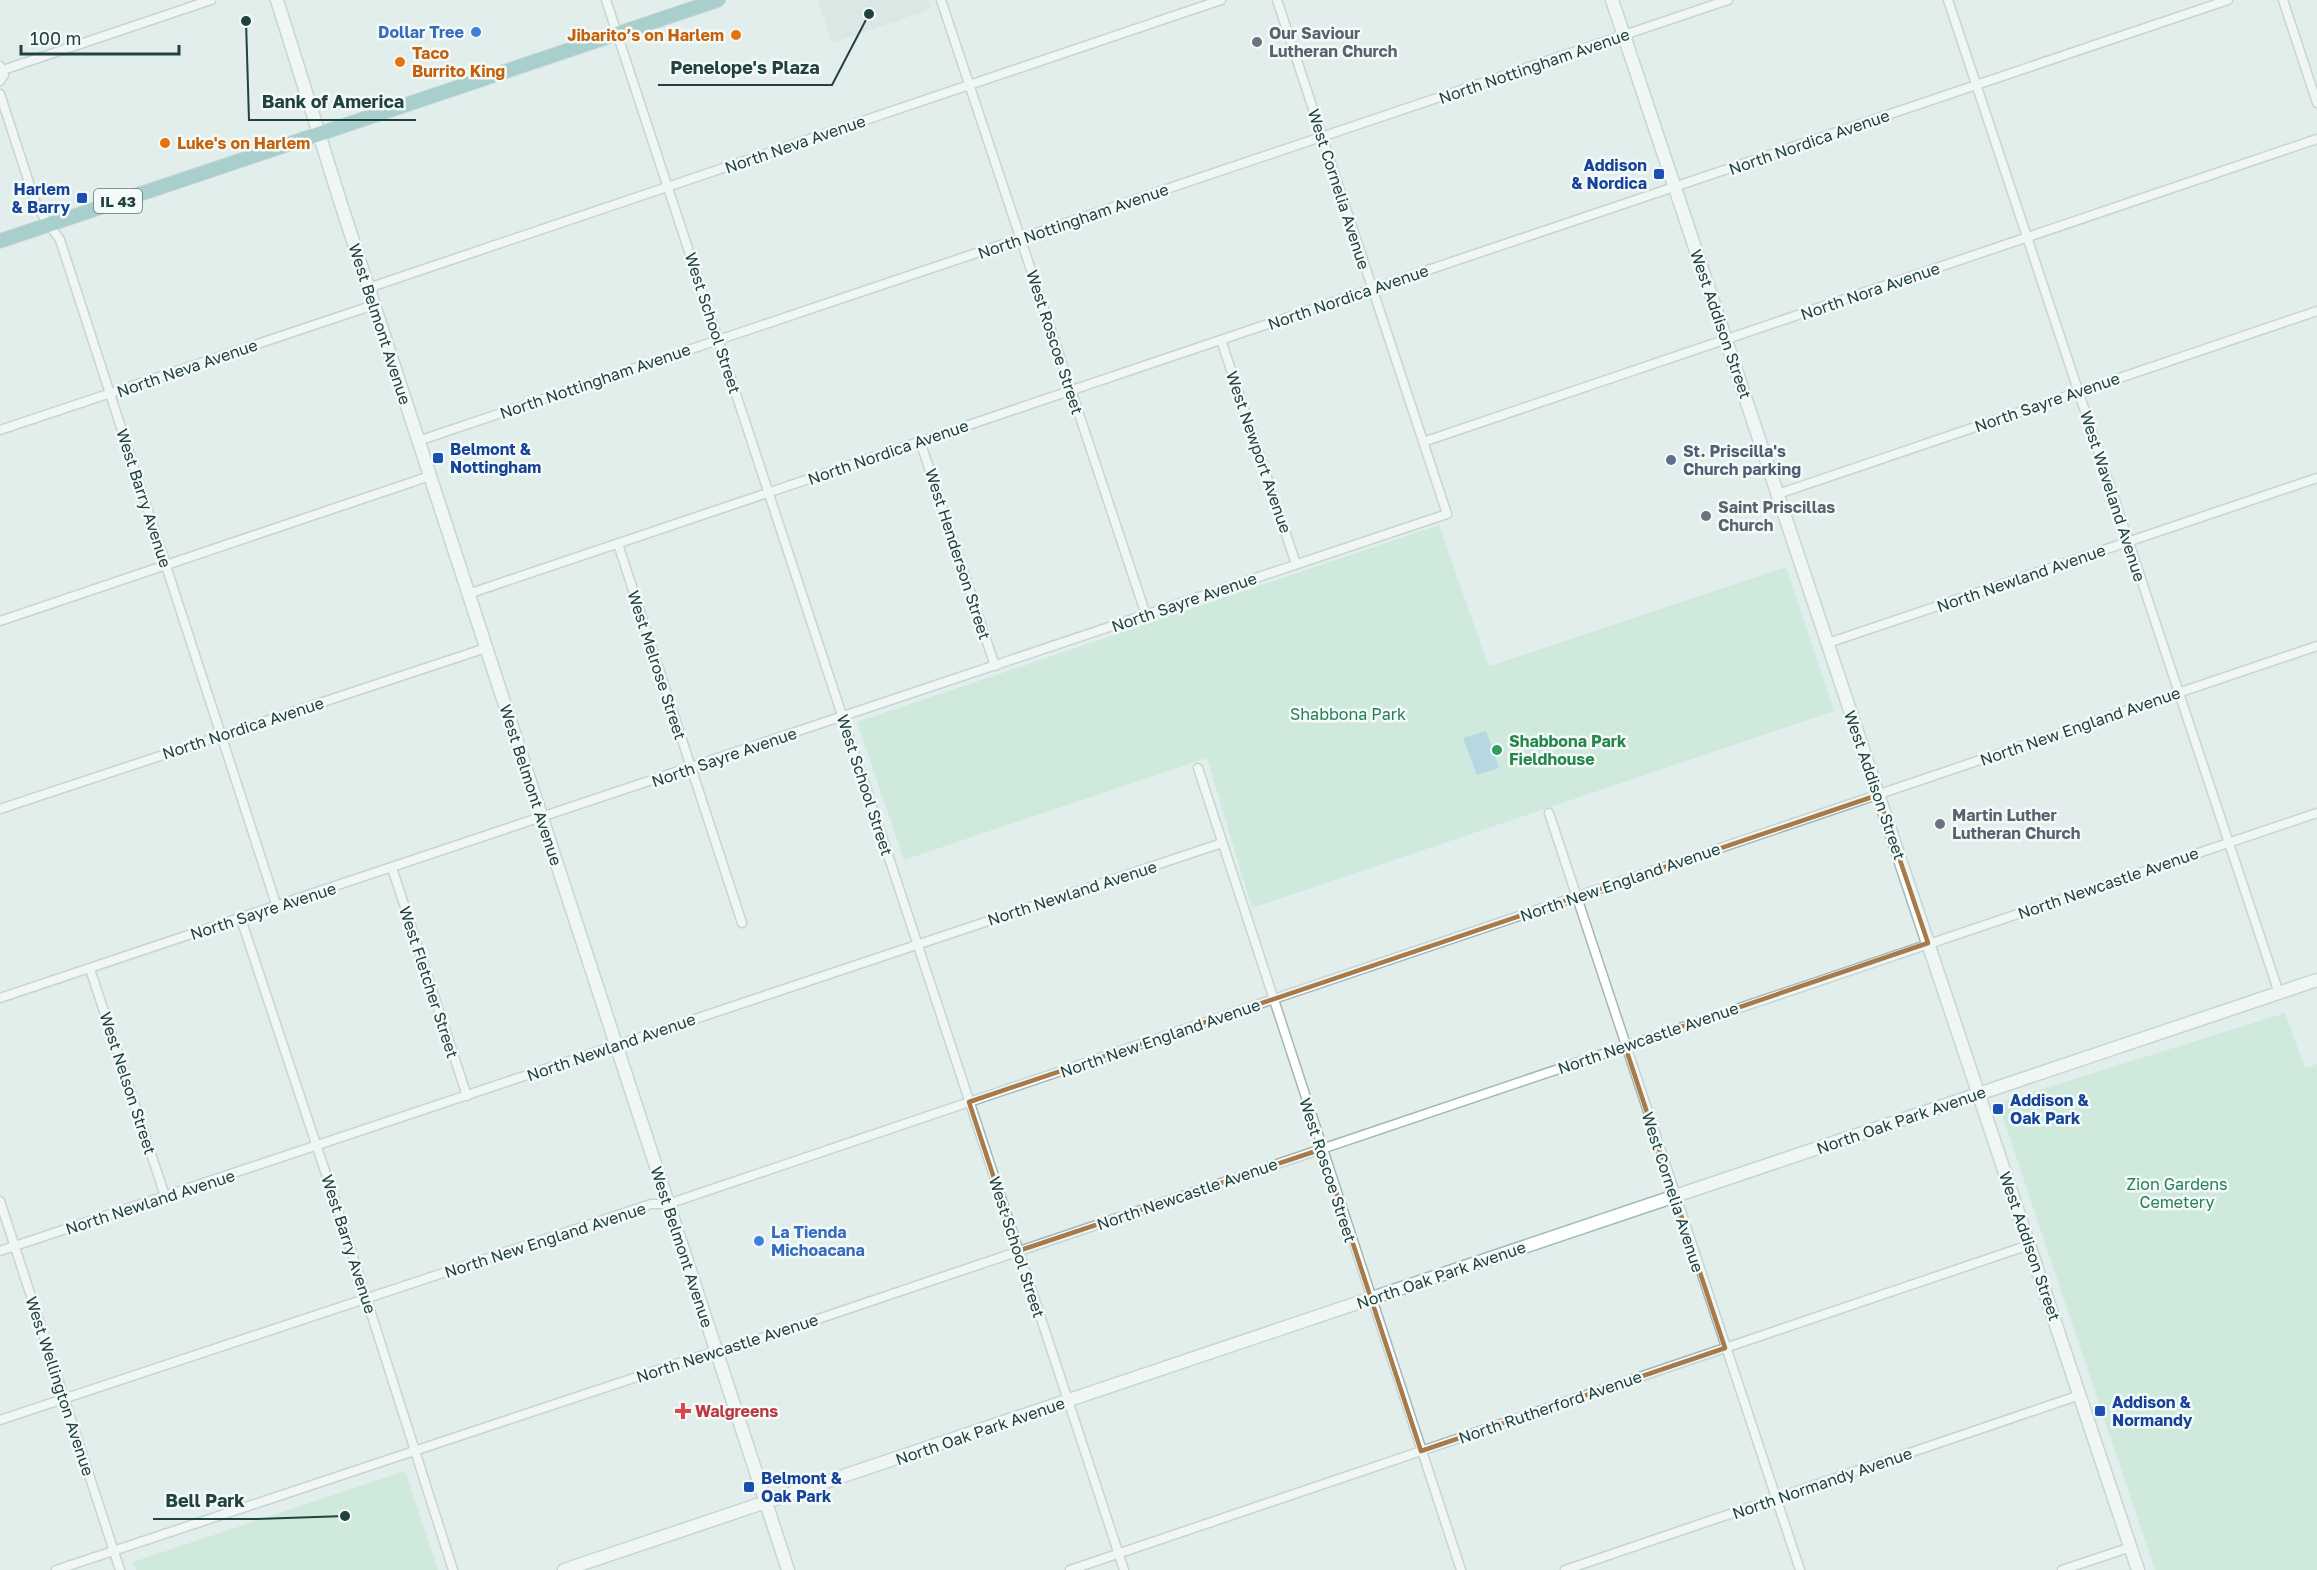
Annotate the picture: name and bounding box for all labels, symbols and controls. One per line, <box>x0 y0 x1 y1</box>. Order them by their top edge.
scale bar <box>21 18 178 56</box>
place label: Dollar Tree <box>378 22 464 42</box>
place label: Our Saviour Lutheran Church <box>1269 23 1397 61</box>
street label: North Nottingham Avenue <box>1436 24 1632 108</box>
marker: Dollar Tree <box>469 25 483 39</box>
place label: Jibarito’s on Harlem <box>567 25 724 45</box>
text: 100 m <box>30 27 81 49</box>
marker: Jibarito’s on Harlem <box>729 28 743 42</box>
marker: Our Saviour Lutheran Church <box>1250 35 1264 49</box>
place label: Taco Burrito King <box>412 43 505 81</box>
callout: Penelope's Plaza <box>658 49 832 85</box>
marker: Taco Burrito King <box>393 55 407 69</box>
text: Penelope's Plaza <box>670 56 820 78</box>
callout: Bank of America <box>249 84 416 120</box>
text: Bank of America <box>262 90 404 112</box>
street label: North Nordica Avenue <box>1726 105 1892 179</box>
street label: West Cornelia Avenue <box>1304 106 1374 272</box>
street label: North Neva Avenue <box>722 111 868 177</box>
place label: Luke's on Harlem <box>177 133 310 153</box>
marker: Luke's on Harlem <box>158 136 172 150</box>
place label: Addison & Nordica <box>1571 155 1647 193</box>
marker: Addison & Nordica <box>1652 167 1666 181</box>
place label: Harlem & Barry <box>12 179 70 217</box>
street label: North Nottingham Avenue <box>975 179 1171 263</box>
road number: IL 43 <box>94 189 142 213</box>
marker: Harlem & Barry <box>75 191 89 205</box>
street label: West Belmont Avenue <box>344 241 416 407</box>
street label: West Addison Street <box>1686 247 1756 401</box>
street label: West School Street <box>681 250 745 396</box>
street label: North Nora Avenue <box>1798 258 1942 324</box>
street label: North Nordica Avenue <box>1265 260 1431 334</box>
street label: West Roscoe Street <box>1022 267 1088 417</box>
street label: North Neva Avenue <box>114 335 260 401</box>
street label: North Nottingham Avenue <box>497 339 693 423</box>
street label: West Newport Avenue <box>1222 368 1296 536</box>
street label: North Sayre Avenue <box>1972 368 2122 436</box>
street label: West Waveland Avenue <box>2076 408 2150 584</box>
street label: North Nordica Avenue <box>805 415 971 489</box>
street label: West Barry Avenue <box>112 426 176 570</box>
place label: Belmont & Nottingham <box>450 439 541 477</box>
place label: St. Priscilla's Church parking <box>1683 441 1801 479</box>
marker: Belmont & Nottingham <box>431 451 445 465</box>
marker: St. Priscilla's Church parking <box>1664 453 1678 467</box>
street label: West Henderson Street <box>921 466 995 642</box>
place label: Saint Priscillas Church <box>1718 497 1835 535</box>
marker: Saint Priscillas Church <box>1699 509 1713 523</box>
street label: North Newland Avenue <box>1934 540 2108 616</box>
street label: North Sayre Avenue <box>1109 568 1259 636</box>
street label: West Melrose Street <box>623 588 691 742</box>
street label: North New England Avenue <box>1977 682 2183 770</box>
street label: North Nordica Avenue <box>160 692 326 764</box>
street label: West Belmont Avenue <box>495 702 567 868</box>
park label: Shabbona Park <box>1290 704 1406 724</box>
street label: West Addison Street <box>1840 708 1910 862</box>
street label: West School Street <box>833 712 897 858</box>
street label: North Sayre Avenue <box>649 723 799 791</box>
place label: Shabbona Park Fieldhouse <box>1509 731 1627 769</box>
marker: Shabbona Park Fieldhouse <box>1490 743 1504 757</box>
place label: Martin Luther Lutheran Church <box>1952 805 2080 843</box>
marker: Martin Luther Lutheran Church <box>1933 817 1947 831</box>
street label: North New England Avenue <box>1517 838 1723 926</box>
street label: North Newcastle Avenue <box>2015 843 2201 923</box>
street label: North Newland Avenue <box>985 856 1159 930</box>
street label: North Sayre Avenue <box>187 878 339 944</box>
street label: West Fletcher Street <box>395 904 463 1060</box>
street label: North New England Avenue <box>1057 994 1263 1082</box>
street label: North Newcastle Avenue <box>1555 998 1741 1078</box>
street label: West Nelson Street <box>96 1009 160 1157</box>
street label: North Newland Avenue <box>524 1009 698 1085</box>
street label: North Oak Park Avenue <box>1814 1082 1988 1158</box>
place label: Addison & Oak Park <box>2010 1090 2090 1128</box>
street label: West Roscoe Street <box>1295 1095 1361 1245</box>
marker: Addison & Oak Park <box>1991 1102 2005 1116</box>
street label: West Cornelia Avenue <box>1638 1109 1708 1275</box>
street label: North Newcastle Avenue <box>1094 1154 1280 1234</box>
street label: West Belmont Avenue <box>646 1164 718 1330</box>
street label: North Newland Avenue <box>63 1165 237 1239</box>
street label: West Addison Street <box>1995 1169 2065 1323</box>
street label: West Barry Avenue <box>317 1172 381 1316</box>
street label: West School Street <box>985 1174 1049 1320</box>
park label: Zion Gardens Cemetery <box>2126 1174 2228 1212</box>
street label: North New England Avenue <box>442 1198 648 1282</box>
place label: La Tienda Michoacana <box>771 1222 865 1260</box>
marker: La Tienda Michoacana <box>752 1234 766 1248</box>
street label: North Oak Park Avenue <box>1354 1237 1528 1313</box>
street label: West Wellington Avenue <box>22 1294 98 1478</box>
street label: North Newcastle Avenue <box>634 1309 820 1387</box>
street label: North Rutherford Avenue <box>1456 1366 1644 1448</box>
place label: Addison & Normandy <box>2112 1392 2193 1430</box>
street label: North Oak Park Avenue <box>893 1393 1067 1469</box>
place label: Walgreens <box>695 1401 778 1421</box>
marker: Walgreens <box>676 1404 690 1418</box>
marker: Addison & Normandy <box>2093 1404 2107 1418</box>
street label: North Normandy Avenue <box>1729 1443 1915 1523</box>
place label: Belmont & Oak Park <box>761 1468 843 1506</box>
marker: Belmont & Oak Park <box>742 1480 756 1494</box>
callout: Bell Park <box>153 1483 257 1519</box>
text: Bell Park <box>165 1489 245 1511</box>

